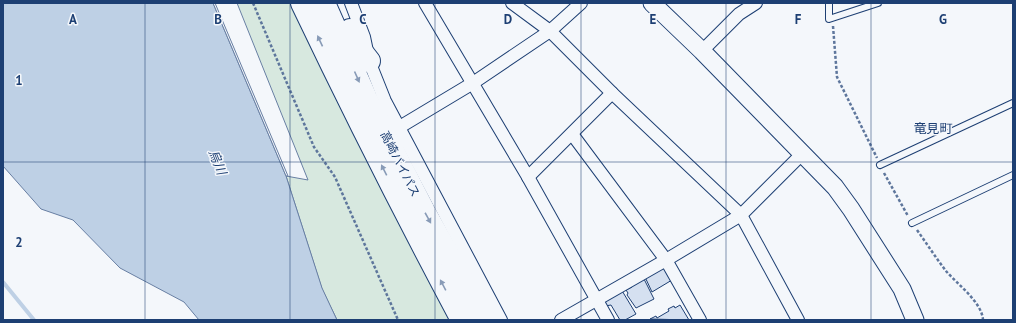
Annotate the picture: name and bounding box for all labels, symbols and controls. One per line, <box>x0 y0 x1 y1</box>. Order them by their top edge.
text: A <box>69 11 77 28</box>
text: B <box>214 11 222 28</box>
text: C <box>359 11 367 28</box>
text: D <box>504 11 512 28</box>
text: E <box>650 11 657 28</box>
text: F <box>795 11 802 28</box>
text: G <box>939 11 947 28</box>
one-way arrow <box>317 35 323 47</box>
one-way arrow <box>354 71 360 83</box>
text: 1 <box>15 72 23 89</box>
district label: 竜見町 <box>913 120 953 137</box>
street label: 高崎バイパス <box>377 128 423 199</box>
water label: 烏川 <box>205 147 231 179</box>
one-way arrow <box>380 164 387 176</box>
one-way arrow <box>424 212 431 224</box>
text: 2 <box>15 234 23 251</box>
one-way arrow <box>440 280 447 291</box>

